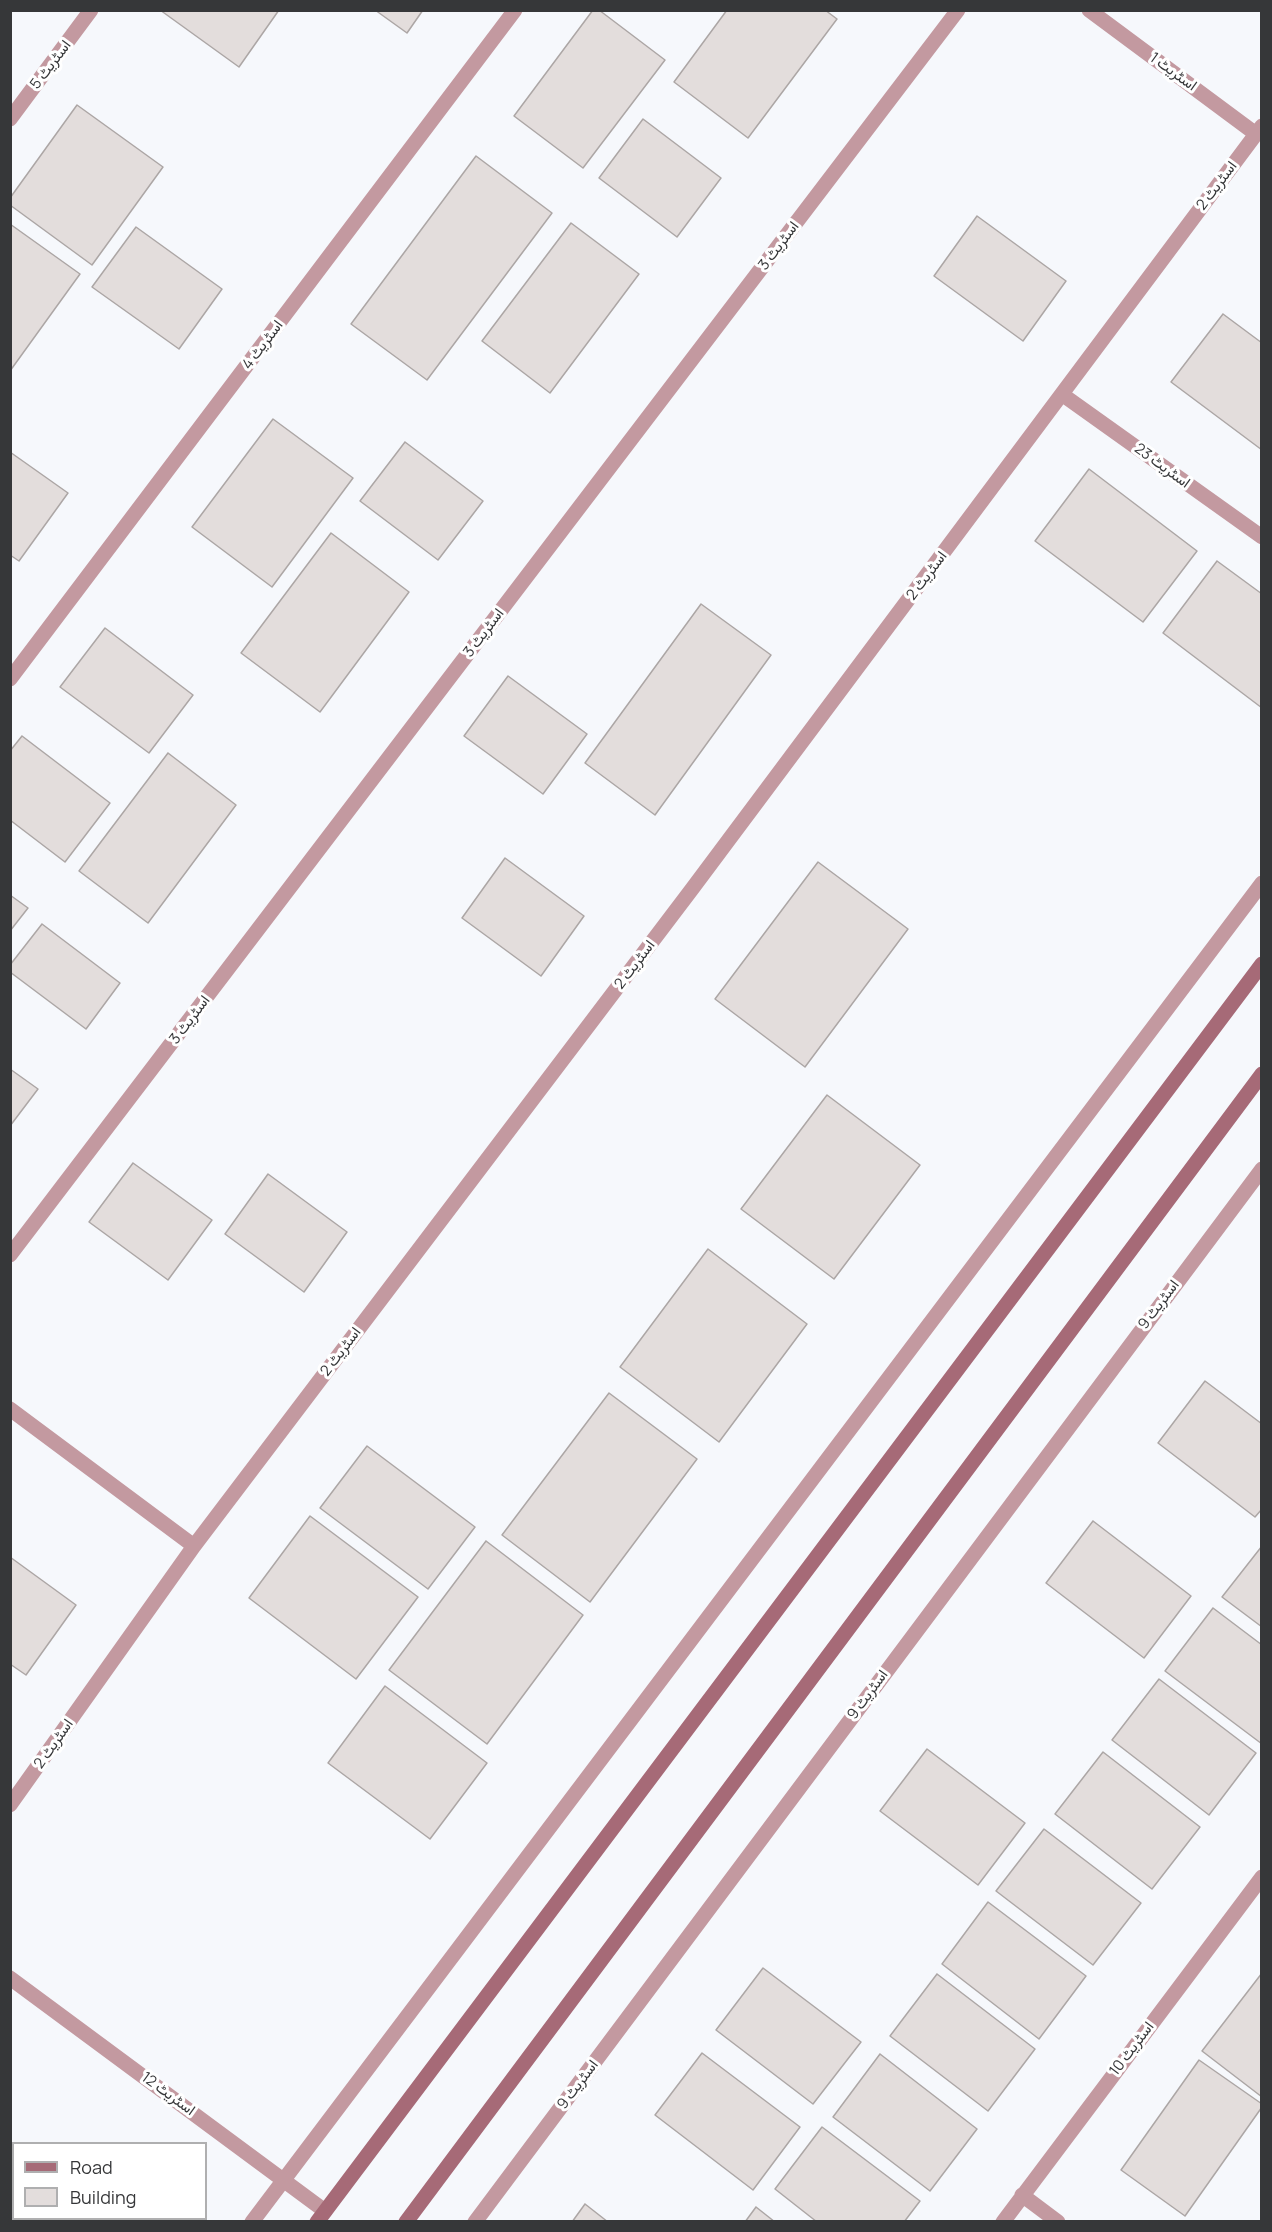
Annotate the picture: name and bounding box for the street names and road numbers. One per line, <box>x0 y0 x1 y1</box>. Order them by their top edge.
street label: اسٹریٹ 5 <box>27 37 75 93</box>
street label: اسٹریٹ 1 <box>1146 49 1200 95</box>
street label: اسٹریٹ 2 <box>1193 158 1241 214</box>
street label: اسٹریٹ 3 <box>755 218 803 274</box>
street label: اسٹریٹ 4 <box>239 317 287 373</box>
street label: اسٹریٹ 23 <box>1131 440 1193 492</box>
street label: اسٹریٹ 2 <box>903 548 951 604</box>
street label: اسٹریٹ 3 <box>460 605 508 661</box>
street label: اسٹریٹ 2 <box>611 937 659 993</box>
street label: اسٹریٹ 3 <box>166 992 214 1048</box>
street label: اسٹریٹ 9 <box>1135 1277 1183 1333</box>
street label: اسٹریٹ 2 <box>317 1324 365 1380</box>
street label: اسٹریٹ 9 <box>844 1667 892 1723</box>
street label: اسٹریٹ 2 <box>30 1716 78 1772</box>
street label: اسٹریٹ 10 <box>1106 2019 1158 2079</box>
street label: اسٹریٹ 9 <box>554 2057 602 2113</box>
street label: اسٹریٹ 12 <box>138 2068 198 2120</box>

